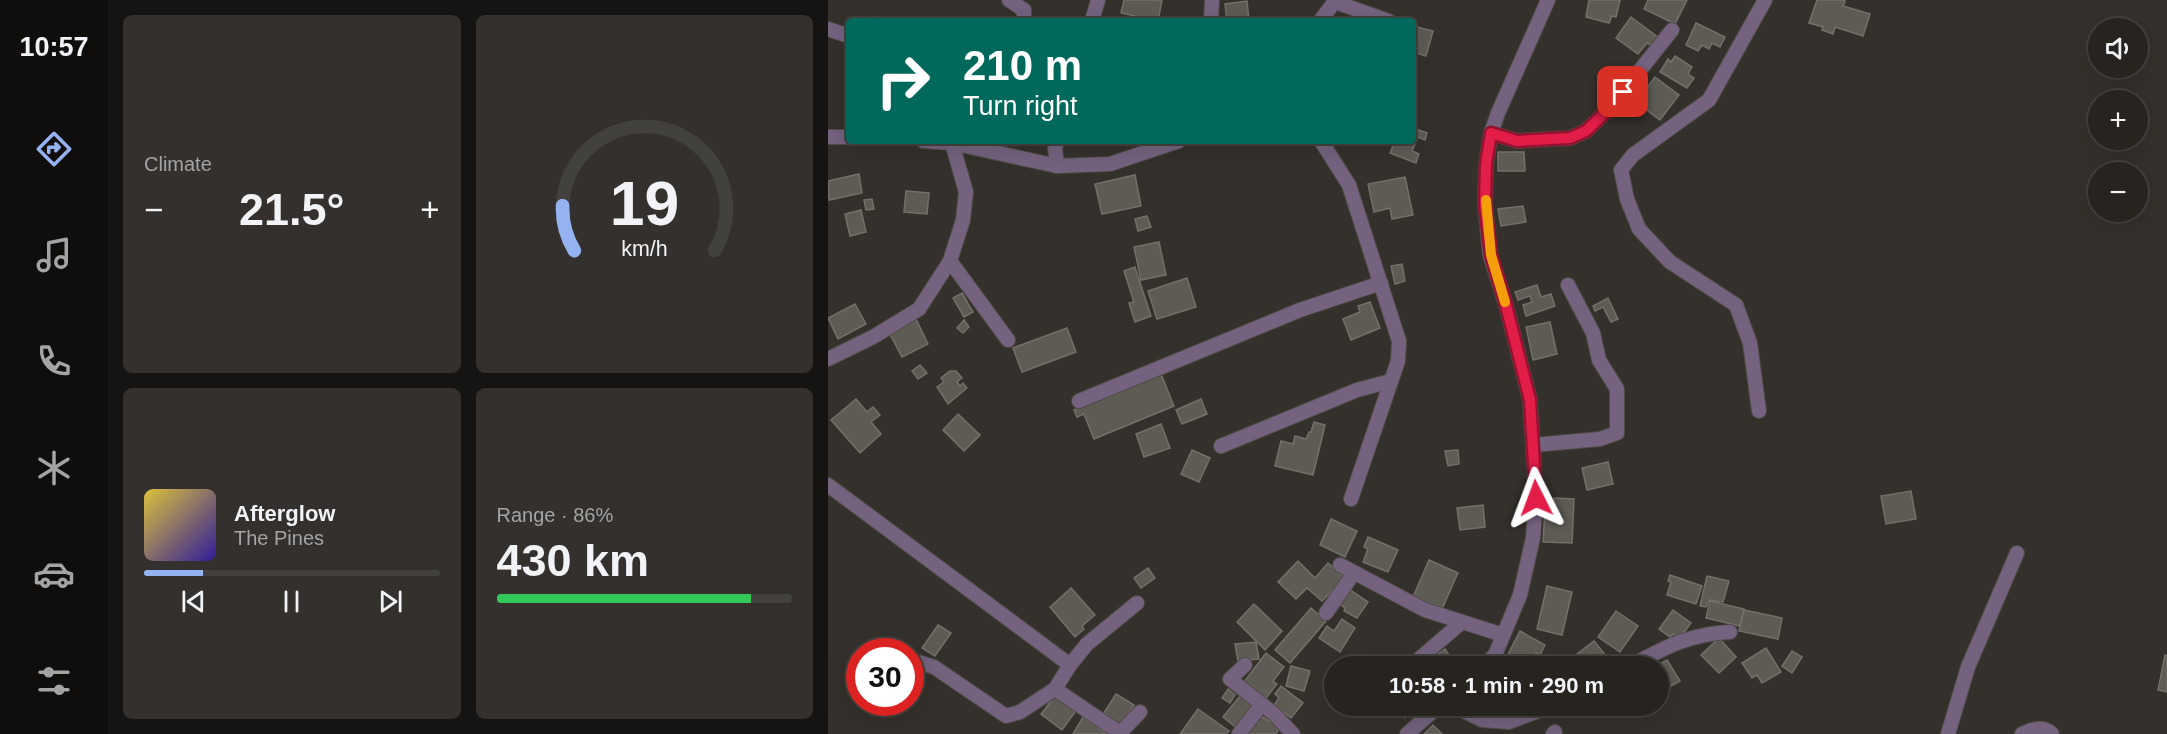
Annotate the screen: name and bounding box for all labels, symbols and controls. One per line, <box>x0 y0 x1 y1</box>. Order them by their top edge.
map controls <box>2088 18 2148 222</box>
button: sound <box>2088 18 2148 78</box>
text: 10:57 <box>19 32 89 62</box>
icon: right <box>864 42 942 120</box>
text: 210 m <box>963 42 1082 89</box>
pin <box>1597 66 1648 117</box>
icon: arrive <box>1606 75 1639 108</box>
button: + <box>2088 90 2148 150</box>
text: Turn right <box>963 91 1078 121</box>
icon: directions <box>33 128 75 170</box>
text: Climate <box>144 153 212 175</box>
button: − <box>2088 162 2148 222</box>
text: 19 <box>610 169 679 238</box>
text: 21.5° <box>239 184 345 235</box>
text: − <box>144 191 163 228</box>
text: + <box>420 191 440 228</box>
icon: music <box>33 234 75 276</box>
text: km/h <box>621 237 667 261</box>
icon: phone <box>33 340 75 382</box>
icon: climate <box>33 447 75 489</box>
position arrow <box>1504 466 1568 530</box>
text: Afterglow <box>234 501 335 526</box>
text: Range · 86% <box>497 504 613 526</box>
text: The Pines <box>234 527 324 549</box>
text: 430 km <box>497 535 649 586</box>
icon: car <box>33 553 75 595</box>
icon: previous <box>177 585 210 618</box>
icon: pause <box>275 585 308 618</box>
icon: next <box>374 585 407 618</box>
speed limit sign: 30 <box>846 638 924 716</box>
icon: filters <box>33 660 75 702</box>
text: 10:58 · 1 min · 290 m <box>1389 673 1604 698</box>

